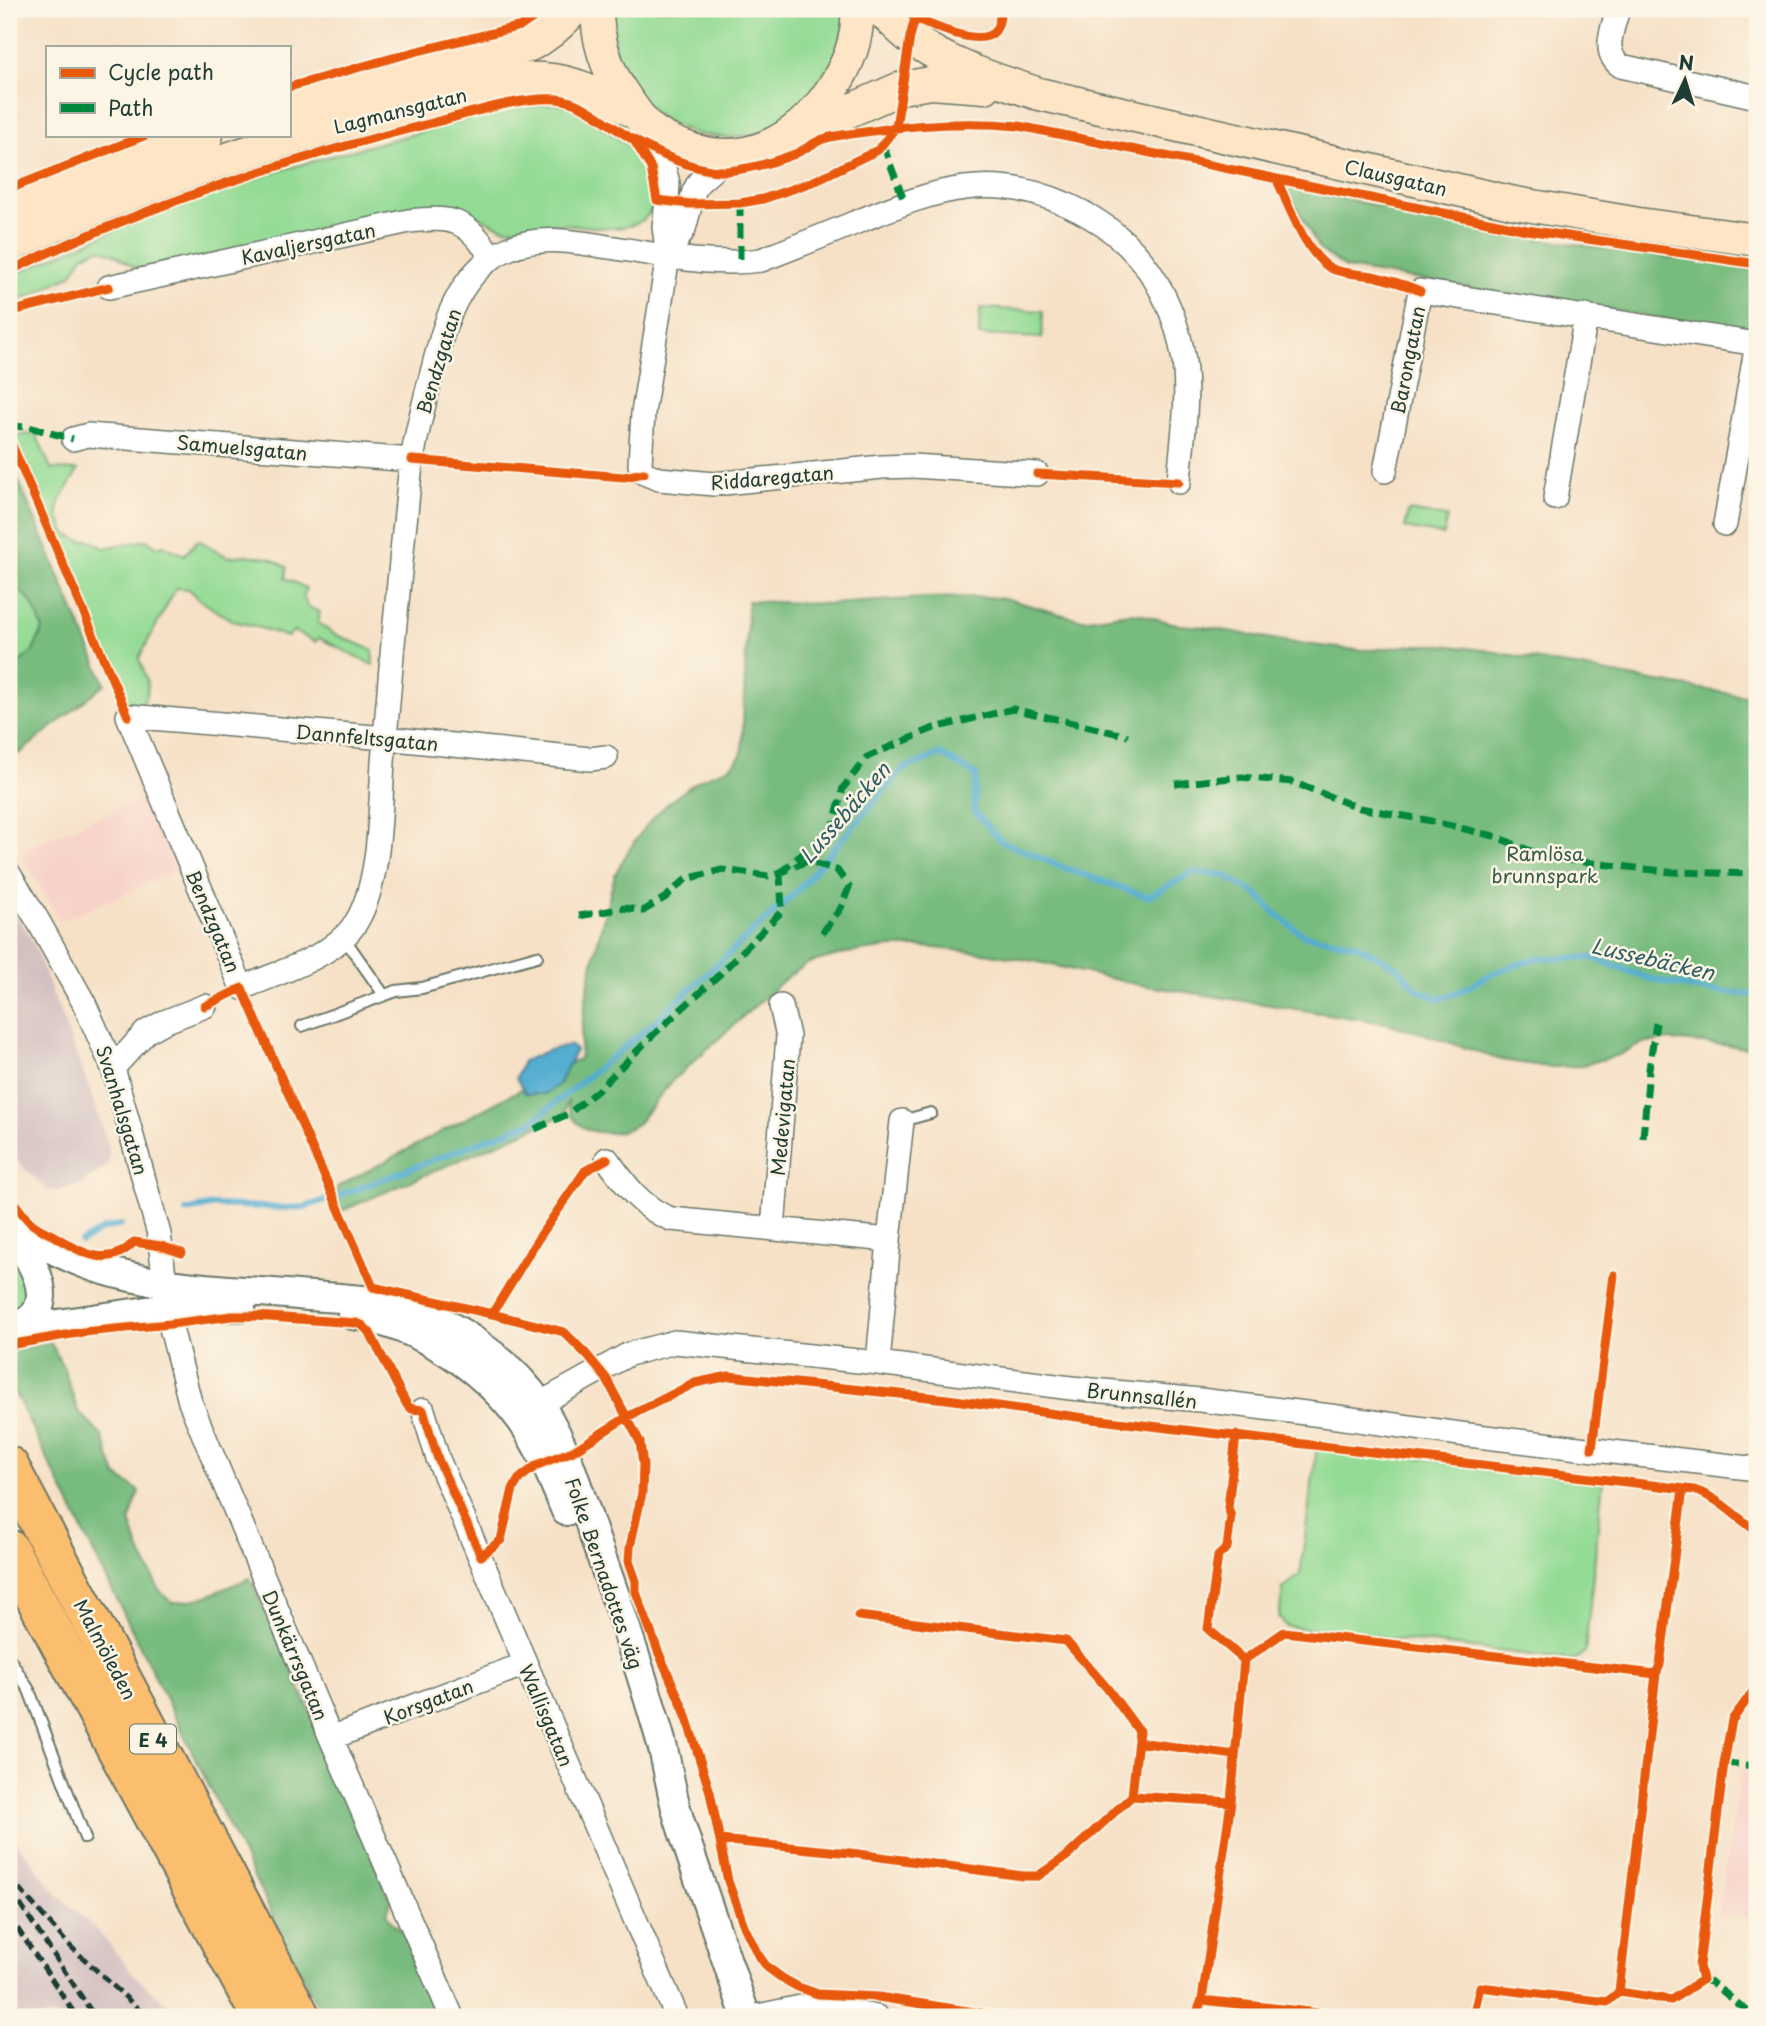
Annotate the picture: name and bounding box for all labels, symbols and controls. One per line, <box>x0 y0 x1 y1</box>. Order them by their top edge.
legend <box>46 46 290 136</box>
north arrow <box>1650 46 1720 116</box>
text: N <box>1678 48 1695 77</box>
text: Cycle path <box>108 55 214 87</box>
street label: Lagmansgatan <box>330 80 470 140</box>
text: Path <box>108 91 153 123</box>
street label: Clausgatan <box>1342 152 1450 202</box>
street label: Kavaljersgatan <box>238 215 378 271</box>
street label: Barongatan <box>1383 303 1431 417</box>
street label: Bendzgatan <box>409 305 467 417</box>
street label: Samuelsgatan <box>175 427 309 467</box>
street label: Riddaregatan <box>709 458 835 496</box>
street label: Dannfeltsgatan <box>295 717 439 757</box>
water label: Lussebäcken <box>791 753 898 870</box>
park label: Ramlösa brunnspark <box>1492 839 1599 889</box>
street label: Bendzgatan <box>180 865 248 977</box>
water label: Lussebäcken <box>1588 928 1719 988</box>
street label: Svanhalsgatan <box>90 1042 156 1178</box>
street label: Medevigatan <box>763 1057 801 1177</box>
street label: Brunnsallén <box>1085 1375 1199 1415</box>
street label: Folke Bernadottes väg <box>559 1473 651 1673</box>
street label: Dunkärrsgatan <box>256 1586 336 1724</box>
street label: Malmöleden <box>68 1594 144 1704</box>
street label: Wallisgatan <box>513 1659 581 1771</box>
street label: Korsgatan <box>379 1671 477 1731</box>
road number: E 4 <box>130 1724 176 1754</box>

